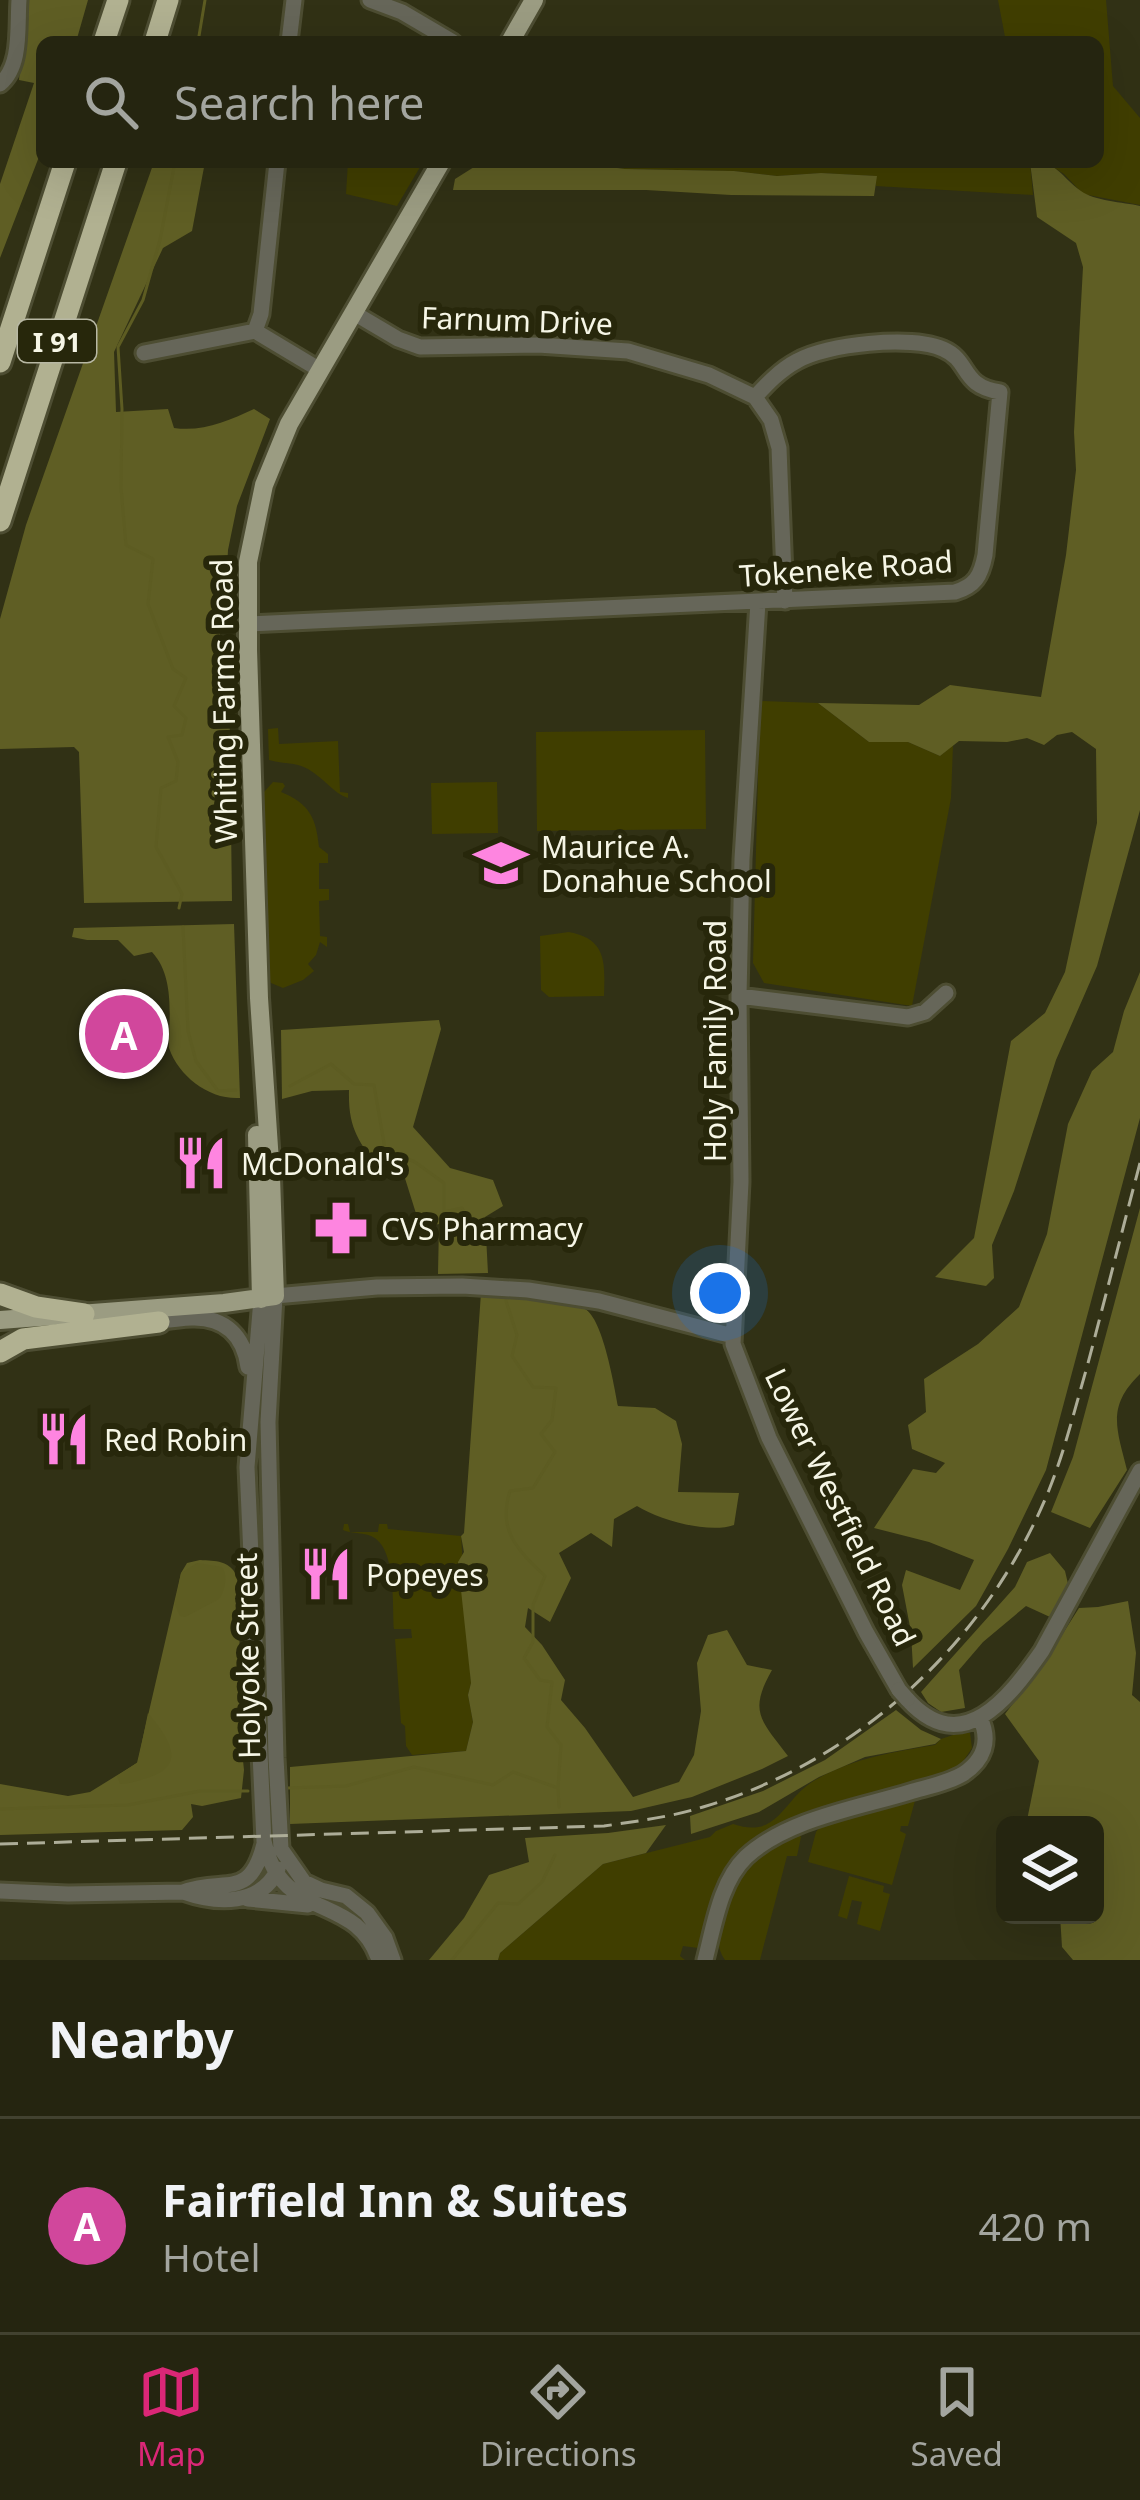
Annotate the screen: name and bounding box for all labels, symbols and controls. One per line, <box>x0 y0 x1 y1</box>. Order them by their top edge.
search box <box>36 36 1104 168</box>
icon: search <box>78 69 144 135</box>
text: Search here <box>174 72 424 133</box>
street label: Farnum Drive <box>420 296 614 344</box>
road number: I 91 <box>18 320 96 362</box>
street label: Tokeneke Road <box>738 540 954 596</box>
street label: Whiting Farms Road <box>200 558 246 844</box>
place label: Maurice A. Donahue School <box>541 826 772 901</box>
school or university icon: Maurice A. Donahue School <box>472 834 530 892</box>
street label: Holy Family Road <box>694 920 735 1162</box>
pin: A <box>85 989 163 1079</box>
restaurant icon: McDonald's <box>172 1134 230 1192</box>
place label: McDonald's <box>241 1143 404 1184</box>
pharmacy icon: CVS Pharmacy <box>312 1199 370 1257</box>
place label: CVS Pharmacy <box>381 1208 583 1249</box>
your location <box>690 1263 750 1323</box>
street label: Lower Westfield Road <box>756 1361 926 1653</box>
restaurant icon: Red Robin <box>35 1410 93 1468</box>
place label: Red Robin <box>104 1419 247 1460</box>
restaurant icon: Popeyes <box>297 1545 355 1603</box>
street label: Holyoke Street <box>225 1552 269 1759</box>
place label: Popeyes <box>366 1554 484 1595</box>
map controls <box>996 1816 1104 1924</box>
button: layers <box>996 1816 1104 1924</box>
text: Nearby <box>48 2003 234 2073</box>
text: Fairfield Inn & Suites <box>162 2169 628 2230</box>
text: A <box>74 2199 101 2252</box>
text: 420 m <box>978 2199 1092 2252</box>
text: Hotel <box>162 2230 261 2283</box>
tab: Map <box>137 2359 206 2476</box>
tab: Directions <box>480 2359 637 2476</box>
tab: Saved <box>911 2359 1003 2476</box>

